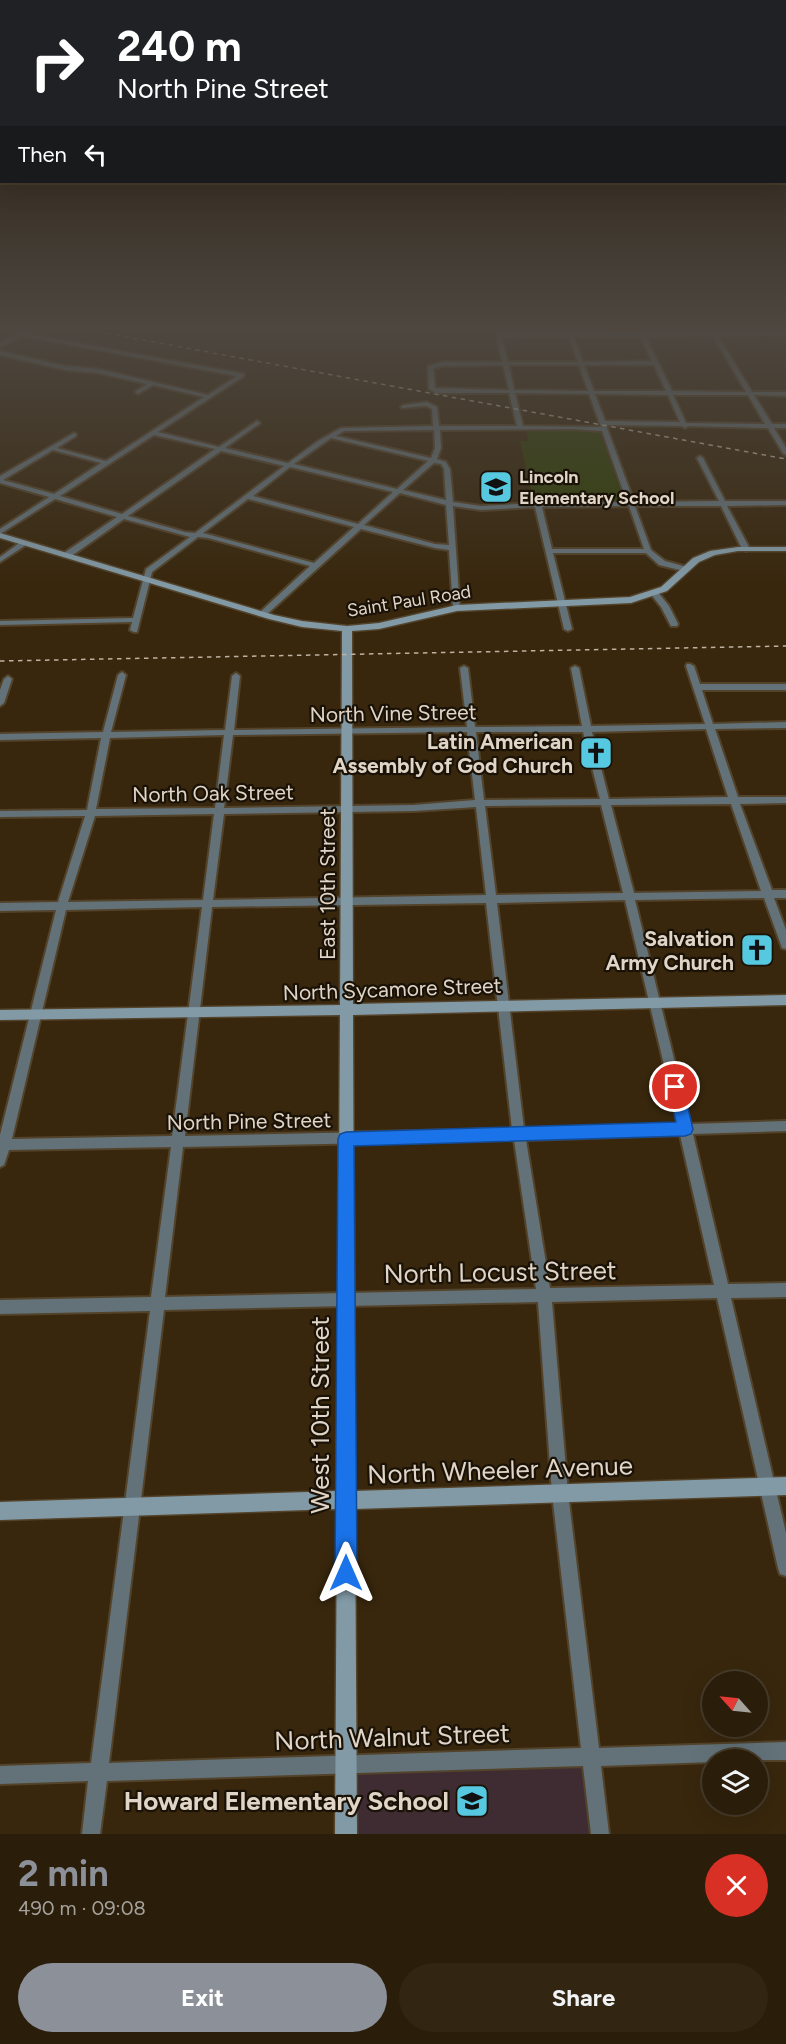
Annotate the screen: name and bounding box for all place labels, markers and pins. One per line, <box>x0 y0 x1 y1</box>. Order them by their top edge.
place label: Lincoln Elementary School <box>519 466 674 509</box>
school or university icon: Lincoln Elementary School <box>478 469 514 505</box>
place label: Latin American Assembly of God Church <box>332 729 573 778</box>
church icon: Latin American Assembly of God Church <box>578 735 614 771</box>
place label: Salvation Army Church <box>605 926 734 975</box>
church icon: Salvation Army Church <box>739 932 775 968</box>
pin <box>649 1061 700 1112</box>
school or university icon: Howard Elementary School <box>454 1783 490 1819</box>
place label: Howard Elementary School <box>124 1785 449 1817</box>

